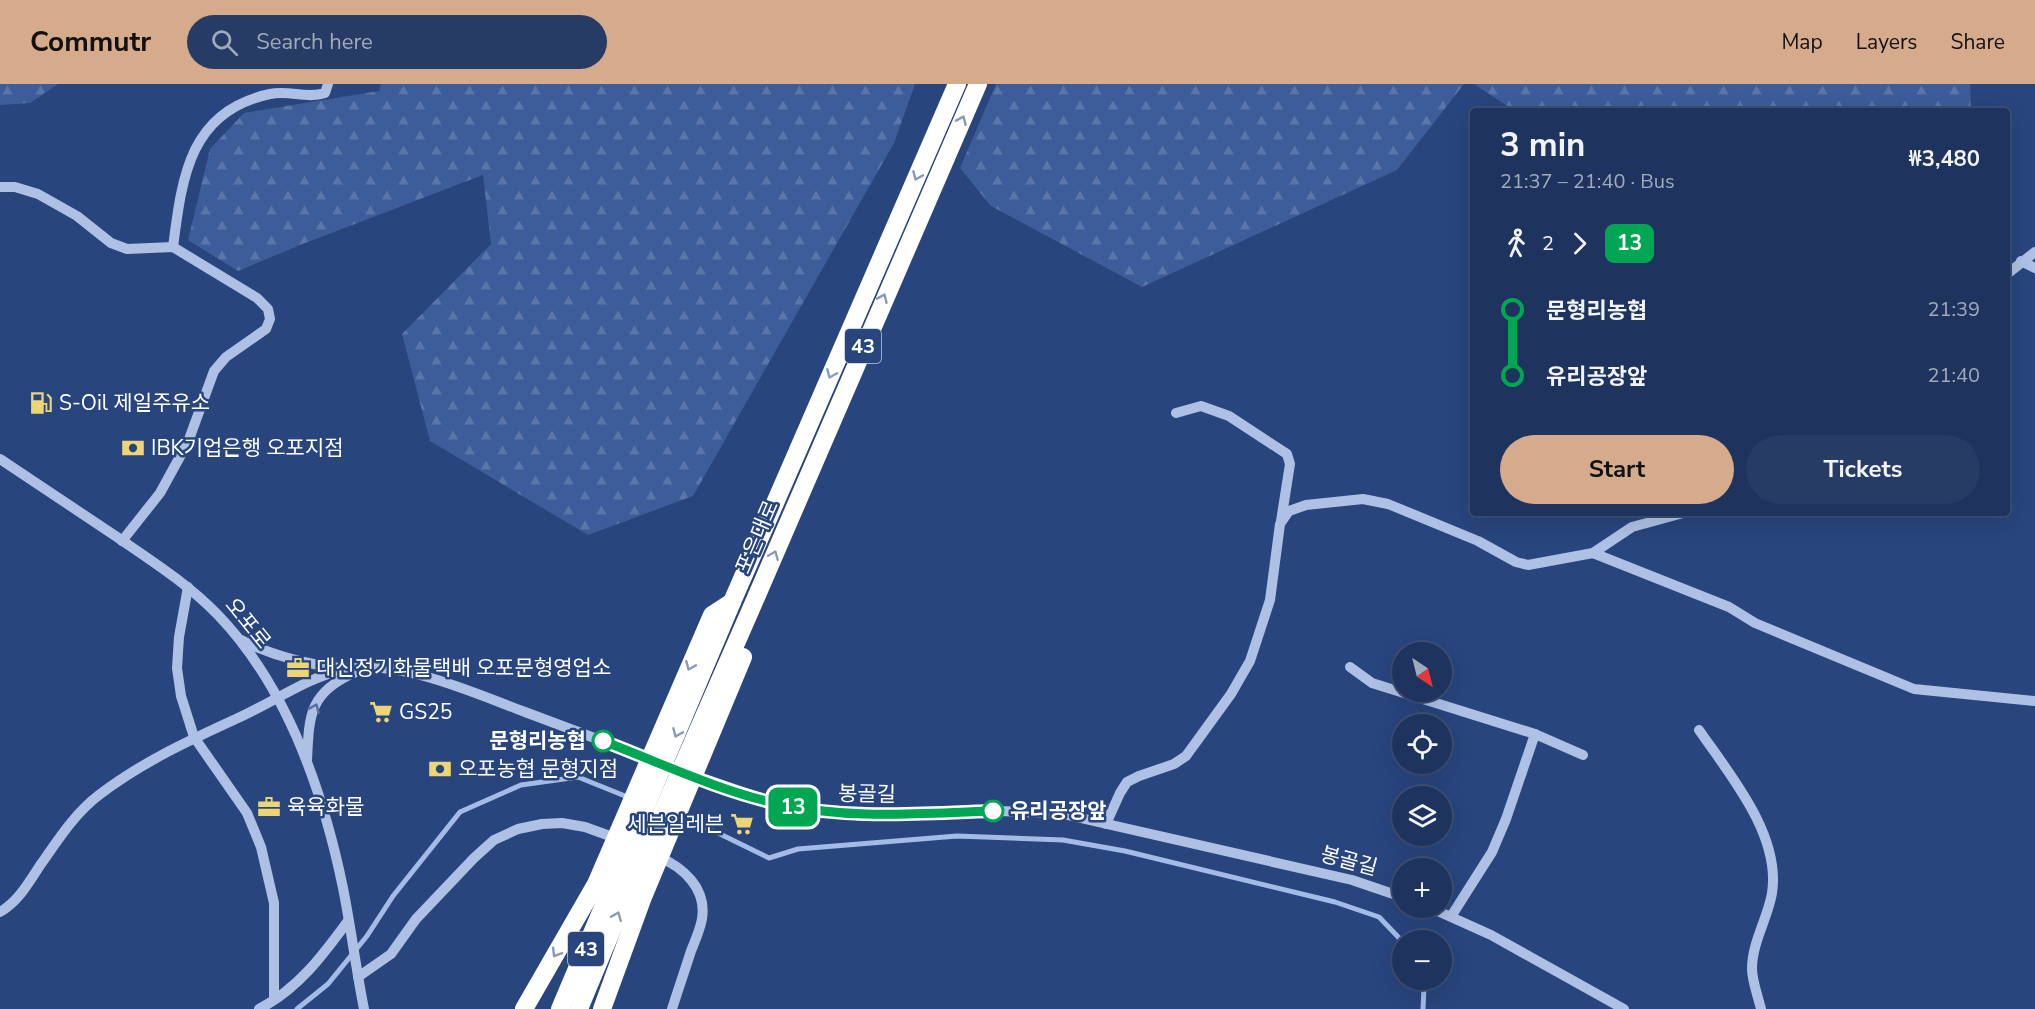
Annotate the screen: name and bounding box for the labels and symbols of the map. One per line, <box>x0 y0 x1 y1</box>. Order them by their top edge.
one-way arrow <box>955 115 967 126</box>
one-way arrow <box>912 170 924 181</box>
one-way arrow <box>876 294 888 305</box>
road number: 43 <box>845 329 881 363</box>
one-way arrow <box>826 368 838 379</box>
place label: S-Oil 제일주유소 <box>59 389 210 417</box>
fuel station icon: S-Oil 제일주유소 <box>28 390 54 416</box>
place label: IBK기업은행 오포지점 <box>151 434 344 462</box>
bank icon: IBK기업은행 오포지점 <box>120 435 146 461</box>
street label: 포은대로 <box>729 496 785 578</box>
one-way arrow <box>767 550 779 561</box>
street label: 오포로 <box>219 592 277 654</box>
north arrow <box>1392 642 1452 702</box>
place label: 대신정기화물택배 오포문형영업소 <box>316 654 611 682</box>
office icon: 대신정기화물택배 오포문형영업소 <box>285 655 311 681</box>
one-way arrow <box>685 660 697 671</box>
place label: GS25 <box>399 698 452 726</box>
supermarket icon: GS25 <box>368 699 394 725</box>
one-way arrow <box>307 703 319 714</box>
place label: 문형리농협 <box>489 727 586 755</box>
one-way arrow <box>672 727 684 738</box>
marker: 문형리농협 <box>592 730 614 752</box>
place label: 오포농협 문형지점 <box>458 755 618 783</box>
bank icon: 오포농협 문형지점 <box>427 756 453 782</box>
street label: 봉골길 <box>838 779 896 809</box>
line badge: 13 <box>766 788 820 826</box>
place label: 육육화물 <box>287 793 364 821</box>
office icon: 육육화물 <box>256 794 282 820</box>
place label: 유리공장앞 <box>1010 797 1107 825</box>
marker: 유리공장앞 <box>982 800 1004 822</box>
place label: 세븐일레븐 <box>627 810 724 838</box>
supermarket icon: 세븐일레븐 <box>729 811 755 837</box>
street label: 봉골길 <box>1317 840 1381 882</box>
one-way arrow <box>610 911 622 922</box>
road number: 43 <box>568 932 604 966</box>
one-way arrow <box>551 947 563 957</box>

